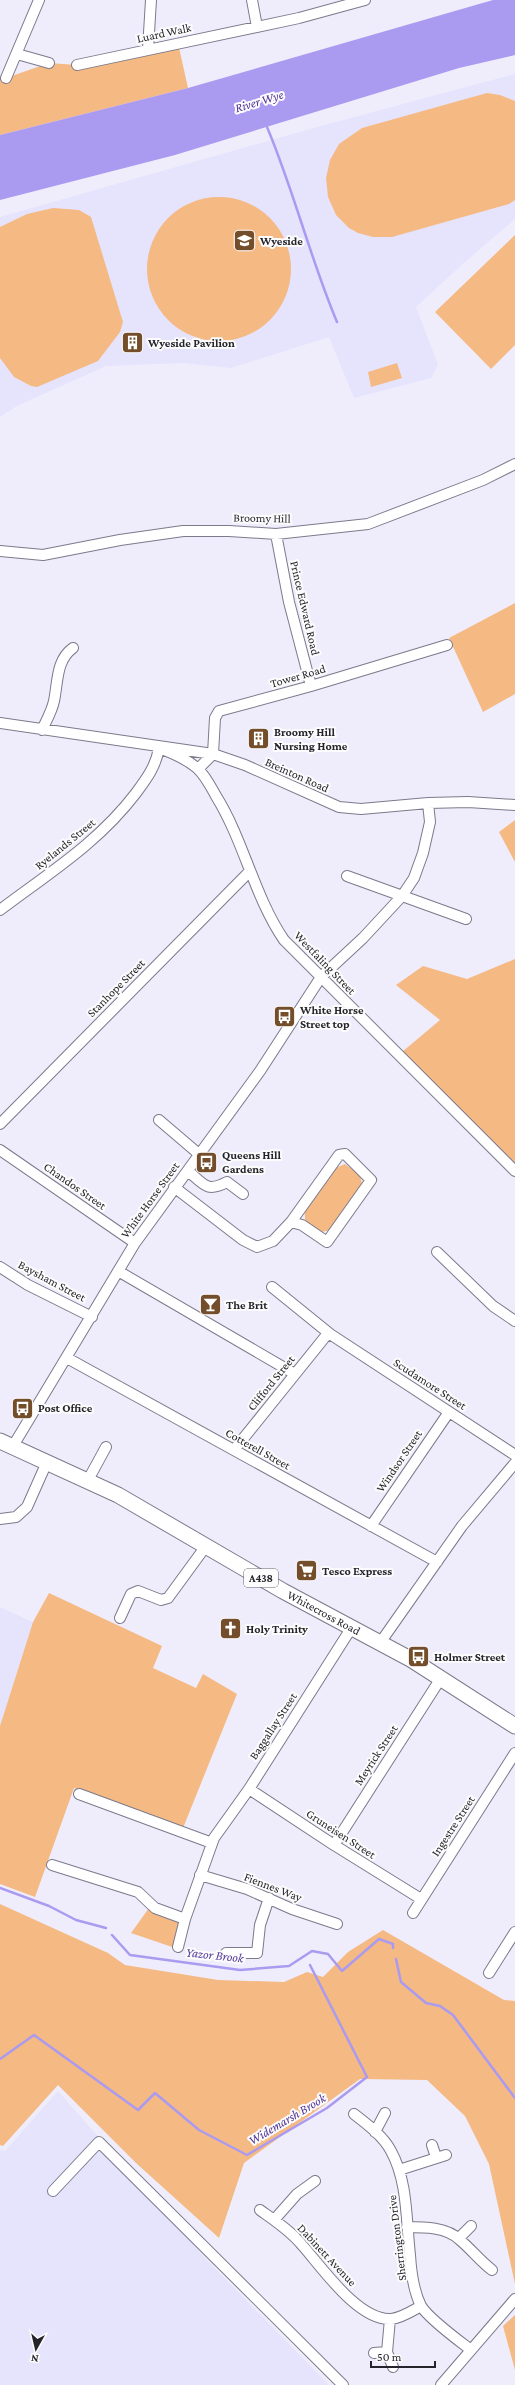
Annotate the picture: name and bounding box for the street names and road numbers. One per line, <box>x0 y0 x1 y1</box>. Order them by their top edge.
street label: Luard Walk <box>135 20 193 46</box>
street label: Broomy Hill <box>233 511 291 525</box>
street label: Prince Edward Road <box>287 559 323 657</box>
street label: Tower Road <box>269 661 328 691</box>
street label: Breinton Road <box>263 755 332 796</box>
street label: Ryelands Street <box>32 815 99 873</box>
street label: Westfaling Street <box>291 928 359 998</box>
street label: Stanhope Street <box>84 956 148 1020</box>
street label: White Horse Street <box>118 1158 183 1241</box>
street label: Chandos Street <box>41 1159 110 1213</box>
street label: Baysham Street <box>16 1257 89 1305</box>
street label: Clifford Street <box>244 1352 298 1413</box>
street label: Scudamore Street <box>391 1355 470 1413</box>
street label: Cotterell Street <box>223 1425 294 1473</box>
street label: Windsor Street <box>373 1426 426 1495</box>
road number: A438 <box>244 1569 278 1587</box>
street label: Whitecross Road <box>285 1588 363 1638</box>
street label: Baggallay Street <box>246 1689 300 1762</box>
street label: Meyrick Street <box>351 1721 401 1788</box>
street label: Ingestre Street <box>428 1792 478 1859</box>
street label: Gruneisen Street <box>304 1806 379 1862</box>
street label: Fiennes Way <box>242 1870 304 1905</box>
street label: Sherrington Drive <box>385 2195 409 2281</box>
street label: Dabinett Avenue <box>295 2221 359 2289</box>

